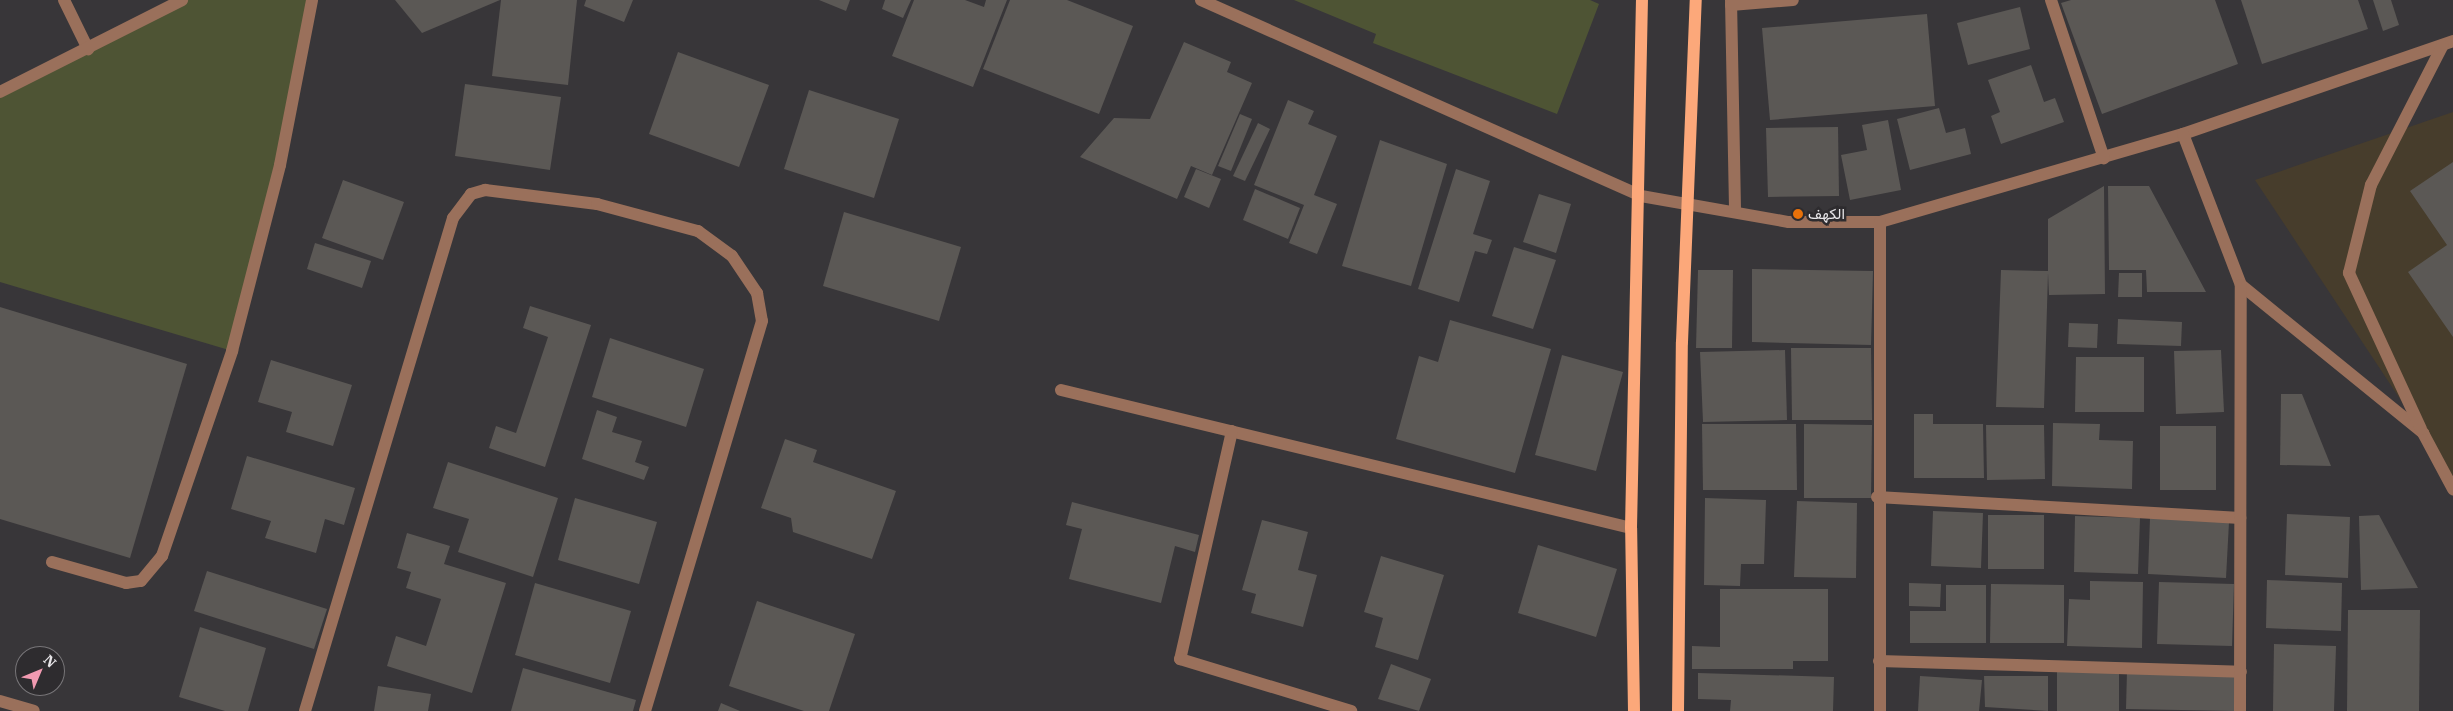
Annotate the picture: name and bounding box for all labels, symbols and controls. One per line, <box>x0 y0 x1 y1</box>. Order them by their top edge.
place label: الكهف <box>1808 205 1845 223</box>
marker: الكهف <box>1792 208 1804 220</box>
north arrow <box>15 646 65 696</box>
text: N <box>40 651 60 671</box>

